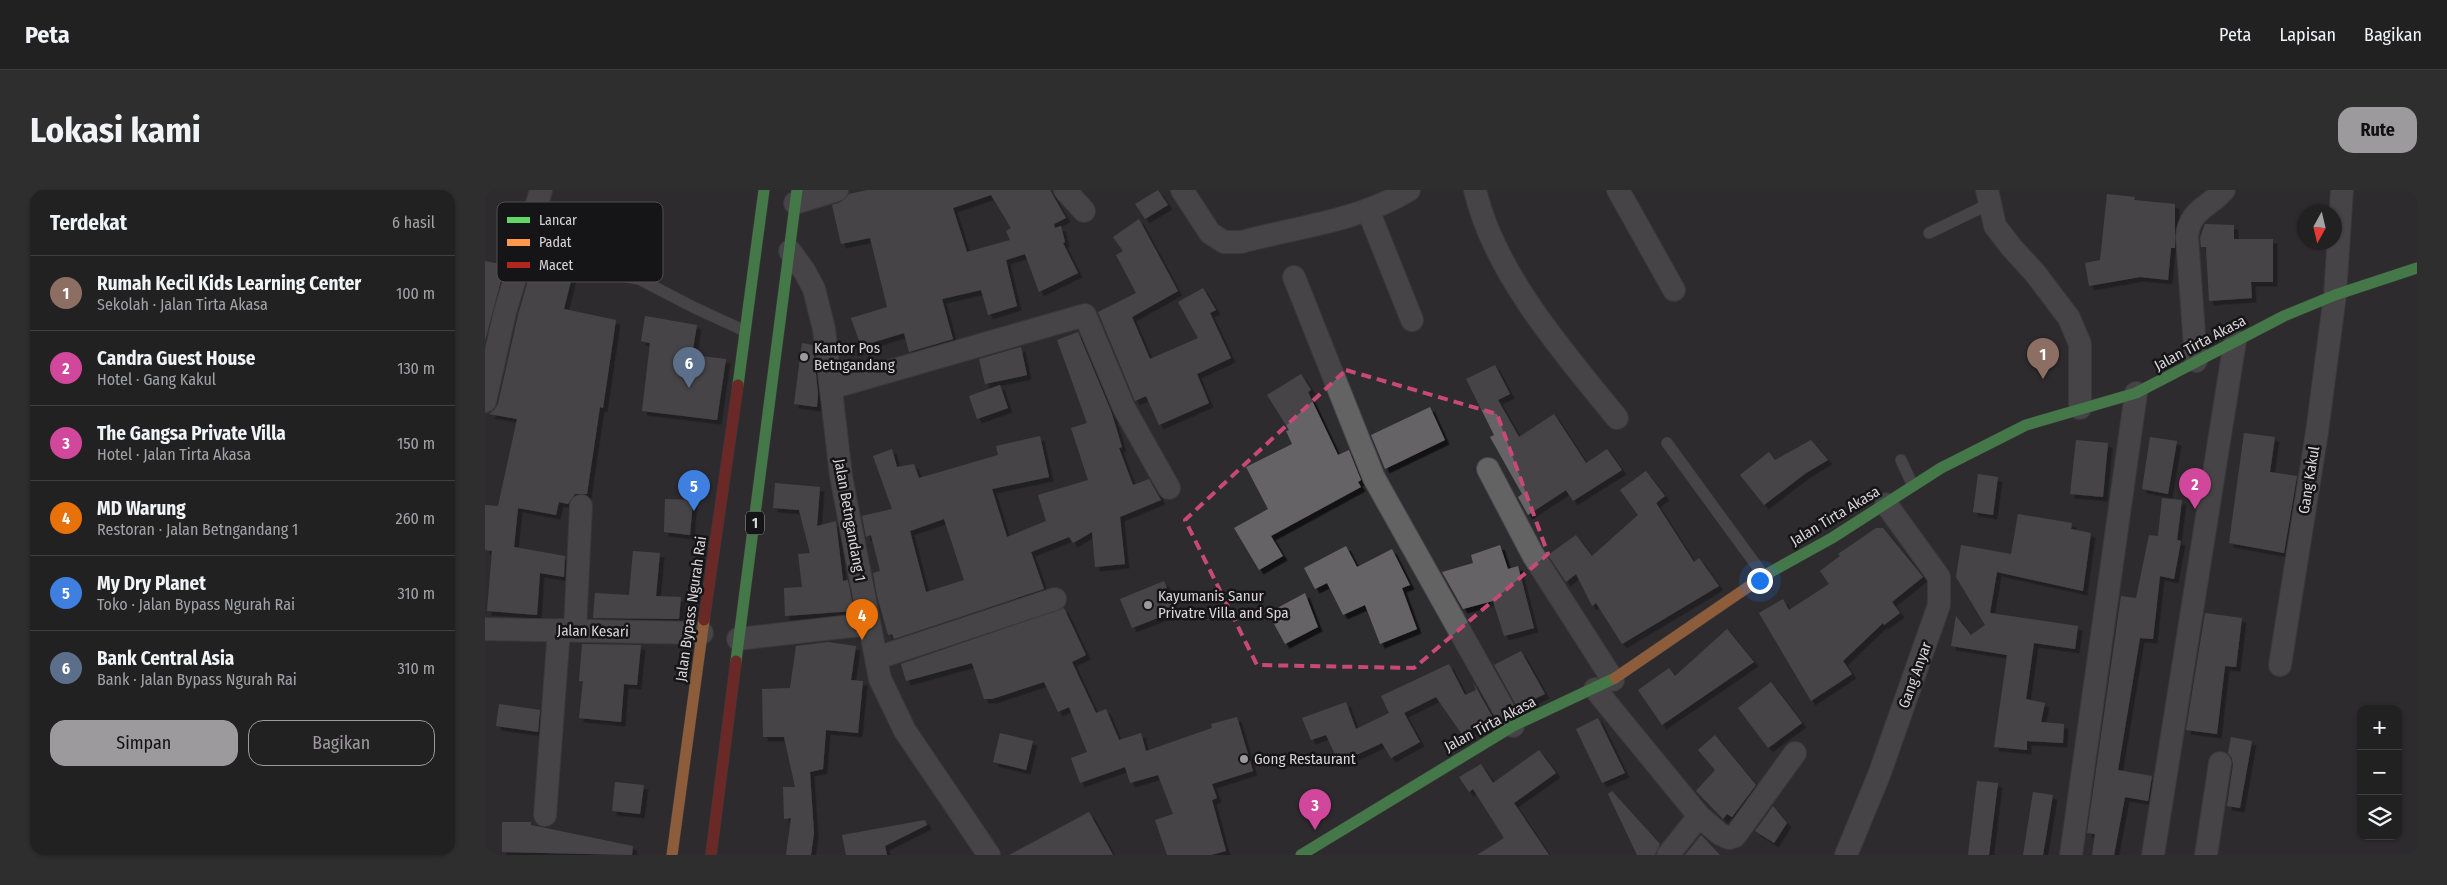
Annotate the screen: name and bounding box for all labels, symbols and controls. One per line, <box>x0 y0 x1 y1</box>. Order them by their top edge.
text: Peta <box>25 21 70 49</box>
text: Peta <box>2219 24 2251 46</box>
text: Lapisan <box>2279 24 2336 46</box>
text: Bagikan <box>2364 24 2422 46</box>
button: Rute <box>2338 107 2417 153</box>
text: Lokasi kami <box>30 109 201 151</box>
legend <box>497 202 663 282</box>
north arrow <box>2297 205 2342 250</box>
text: Terdekat <box>50 210 127 236</box>
text: Lancar <box>539 212 577 229</box>
text: 6 hasil <box>392 213 435 232</box>
text: Padat <box>539 234 572 251</box>
text: Macet <box>539 257 573 274</box>
text: Rumah Kecil Kids Learning Center <box>97 272 361 295</box>
text: 1 <box>63 284 69 303</box>
text: 100 m <box>396 284 435 303</box>
text: Sekolah · Jalan Tirta Akasa <box>97 295 268 314</box>
street label: Jalan Tirta Akasa <box>2151 311 2249 375</box>
pin: 1 <box>2027 338 2059 379</box>
place label: Kantor Pos Betngandang <box>814 339 895 374</box>
text: Candra Guest House <box>97 347 255 370</box>
pin: 6 <box>673 347 705 388</box>
marker: Kantor Pos Betngandang <box>798 351 810 363</box>
text: 2 <box>62 359 70 378</box>
text: 130 m <box>397 359 435 378</box>
text: Hotel · Gang Kakul <box>97 370 216 389</box>
text: The Gangsa Private Villa <box>97 422 286 445</box>
text: 3 <box>62 434 70 453</box>
text: 150 m <box>397 434 435 453</box>
text: Hotel · Jalan Tirta Akasa <box>97 445 251 464</box>
street label: Gang Kakul <box>2295 445 2323 515</box>
street label: Jalan Betngandang 1 <box>830 457 870 583</box>
pin: 2 <box>2179 468 2211 509</box>
pin: 5 <box>678 470 710 511</box>
street label: Jalan Tirta Akasa <box>1787 482 1883 550</box>
text: MD Warung <box>97 497 186 520</box>
text: 4 <box>62 509 70 528</box>
text: 260 m <box>396 509 435 528</box>
road number: 1 <box>746 512 764 534</box>
text: Restoran · Jalan Betngandang 1 <box>97 520 298 539</box>
street label: Jalan Bypass Ngurah Rai <box>672 535 710 683</box>
your location <box>1747 568 1773 594</box>
text: My Dry Planet <box>97 572 206 595</box>
text: 5 <box>62 584 70 603</box>
text: 310 m <box>398 584 435 603</box>
place label: Kayumanis Sanur Privatre Villa and Spa <box>1158 587 1289 622</box>
text: Toko · Jalan Bypass Ngurah Rai <box>97 595 295 614</box>
pin: 4 <box>846 599 878 640</box>
marker: Kayumanis Sanur Privatre Villa and Spa <box>1142 599 1154 611</box>
street label: Jalan Kesari <box>557 621 629 641</box>
street label: Gang Anyar <box>1895 639 1936 711</box>
text: Bank Central Asia <box>97 647 234 670</box>
text: 6 <box>62 659 70 678</box>
text: 310 m <box>398 659 435 678</box>
text: Bank · Jalan Bypass Ngurah Rai <box>97 670 297 689</box>
street label: Jalan Tirta Akasa <box>1441 692 1539 756</box>
map controls <box>2357 705 2402 840</box>
button: + <box>2357 705 2402 750</box>
button: Simpan <box>50 720 238 766</box>
button: Bagikan <box>248 720 435 766</box>
place label: Gong Restaurant <box>1254 750 1356 768</box>
button: − <box>2357 750 2402 795</box>
marker: Gong Restaurant <box>1238 753 1250 765</box>
pin: 3 <box>1299 789 1331 830</box>
button: layers <box>2357 795 2402 840</box>

